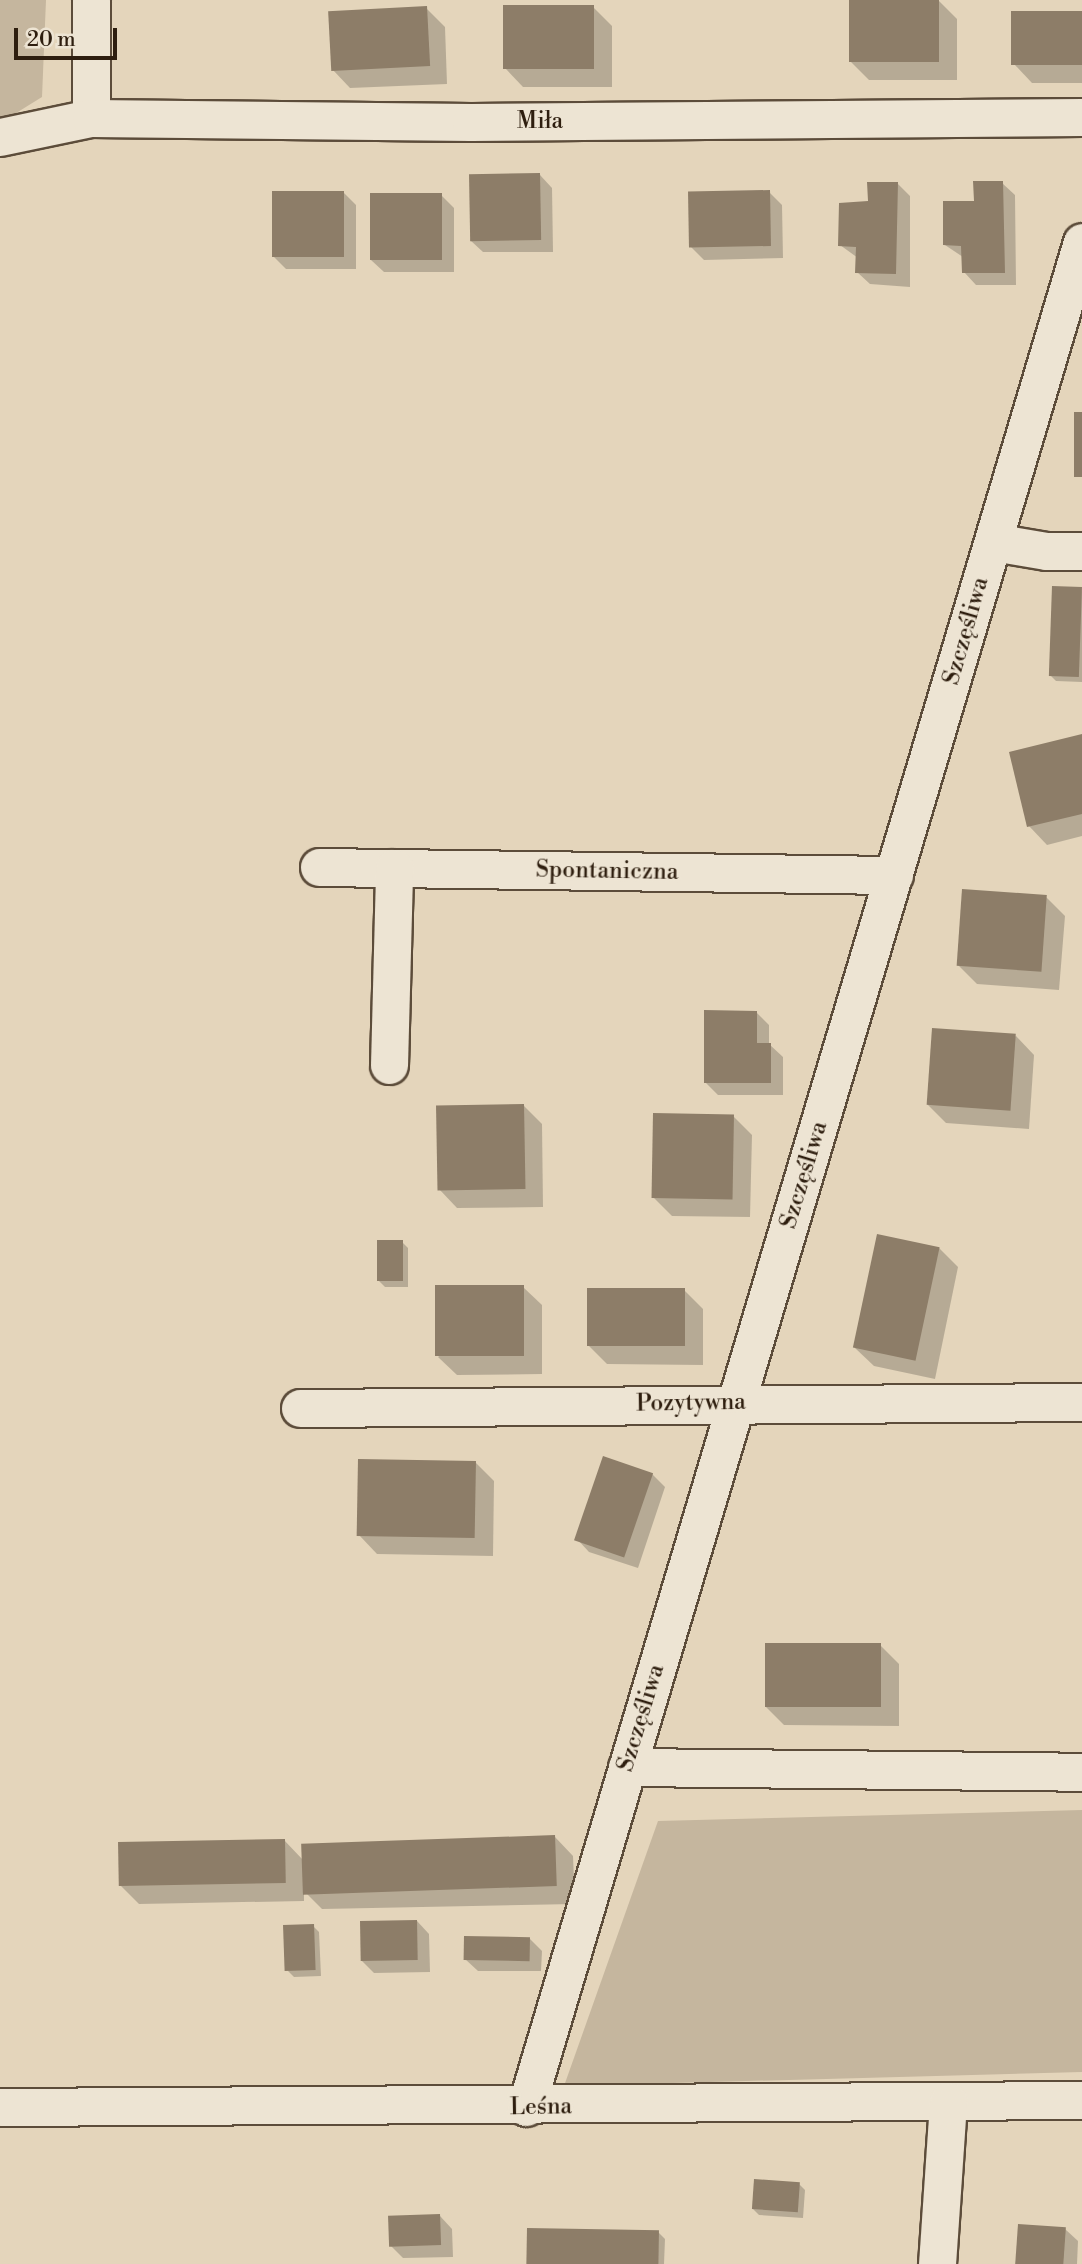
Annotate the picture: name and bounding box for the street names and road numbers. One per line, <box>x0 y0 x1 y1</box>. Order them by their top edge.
street label: Miła <box>517 107 563 135</box>
street label: Szczęśliwa <box>937 574 995 688</box>
street label: Spontaniczna <box>535 856 679 886</box>
street label: Szczęśliwa <box>775 1118 833 1232</box>
street label: Pozytywna <box>636 1388 746 1418</box>
street label: Szczęśliwa <box>612 1661 670 1775</box>
street label: Leśna <box>510 2093 572 2121</box>

